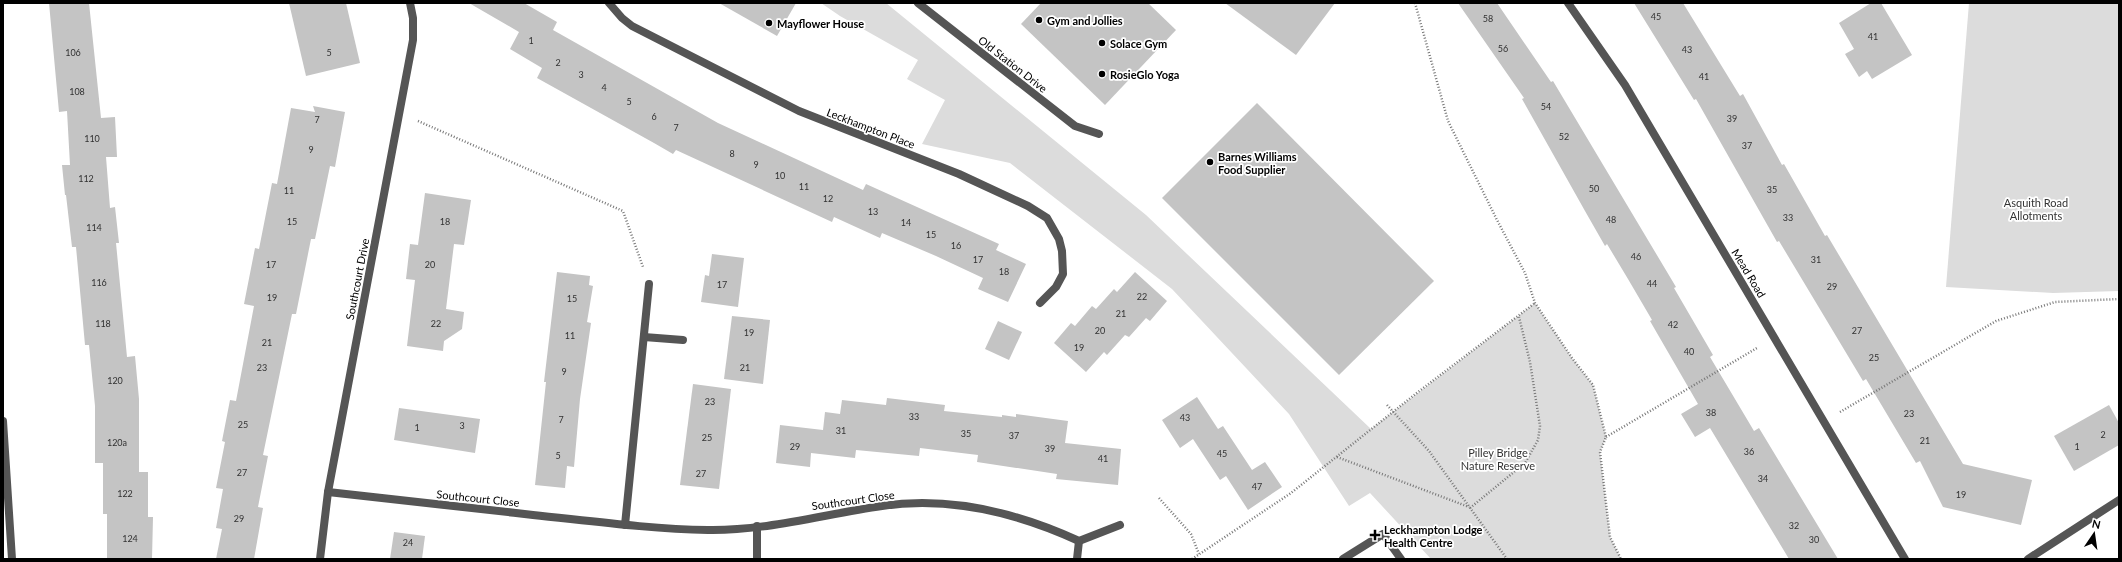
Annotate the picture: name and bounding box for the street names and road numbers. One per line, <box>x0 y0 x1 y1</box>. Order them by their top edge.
street label: Old Station Drive <box>976 33 1050 95</box>
street label: Leckhampton Place <box>825 105 917 151</box>
street label: Southcourt Drive <box>343 237 371 321</box>
street label: Mead Road <box>1729 246 1769 300</box>
street label: Southcourt Close <box>436 487 520 509</box>
street label: Southcourt Close <box>811 488 895 512</box>

